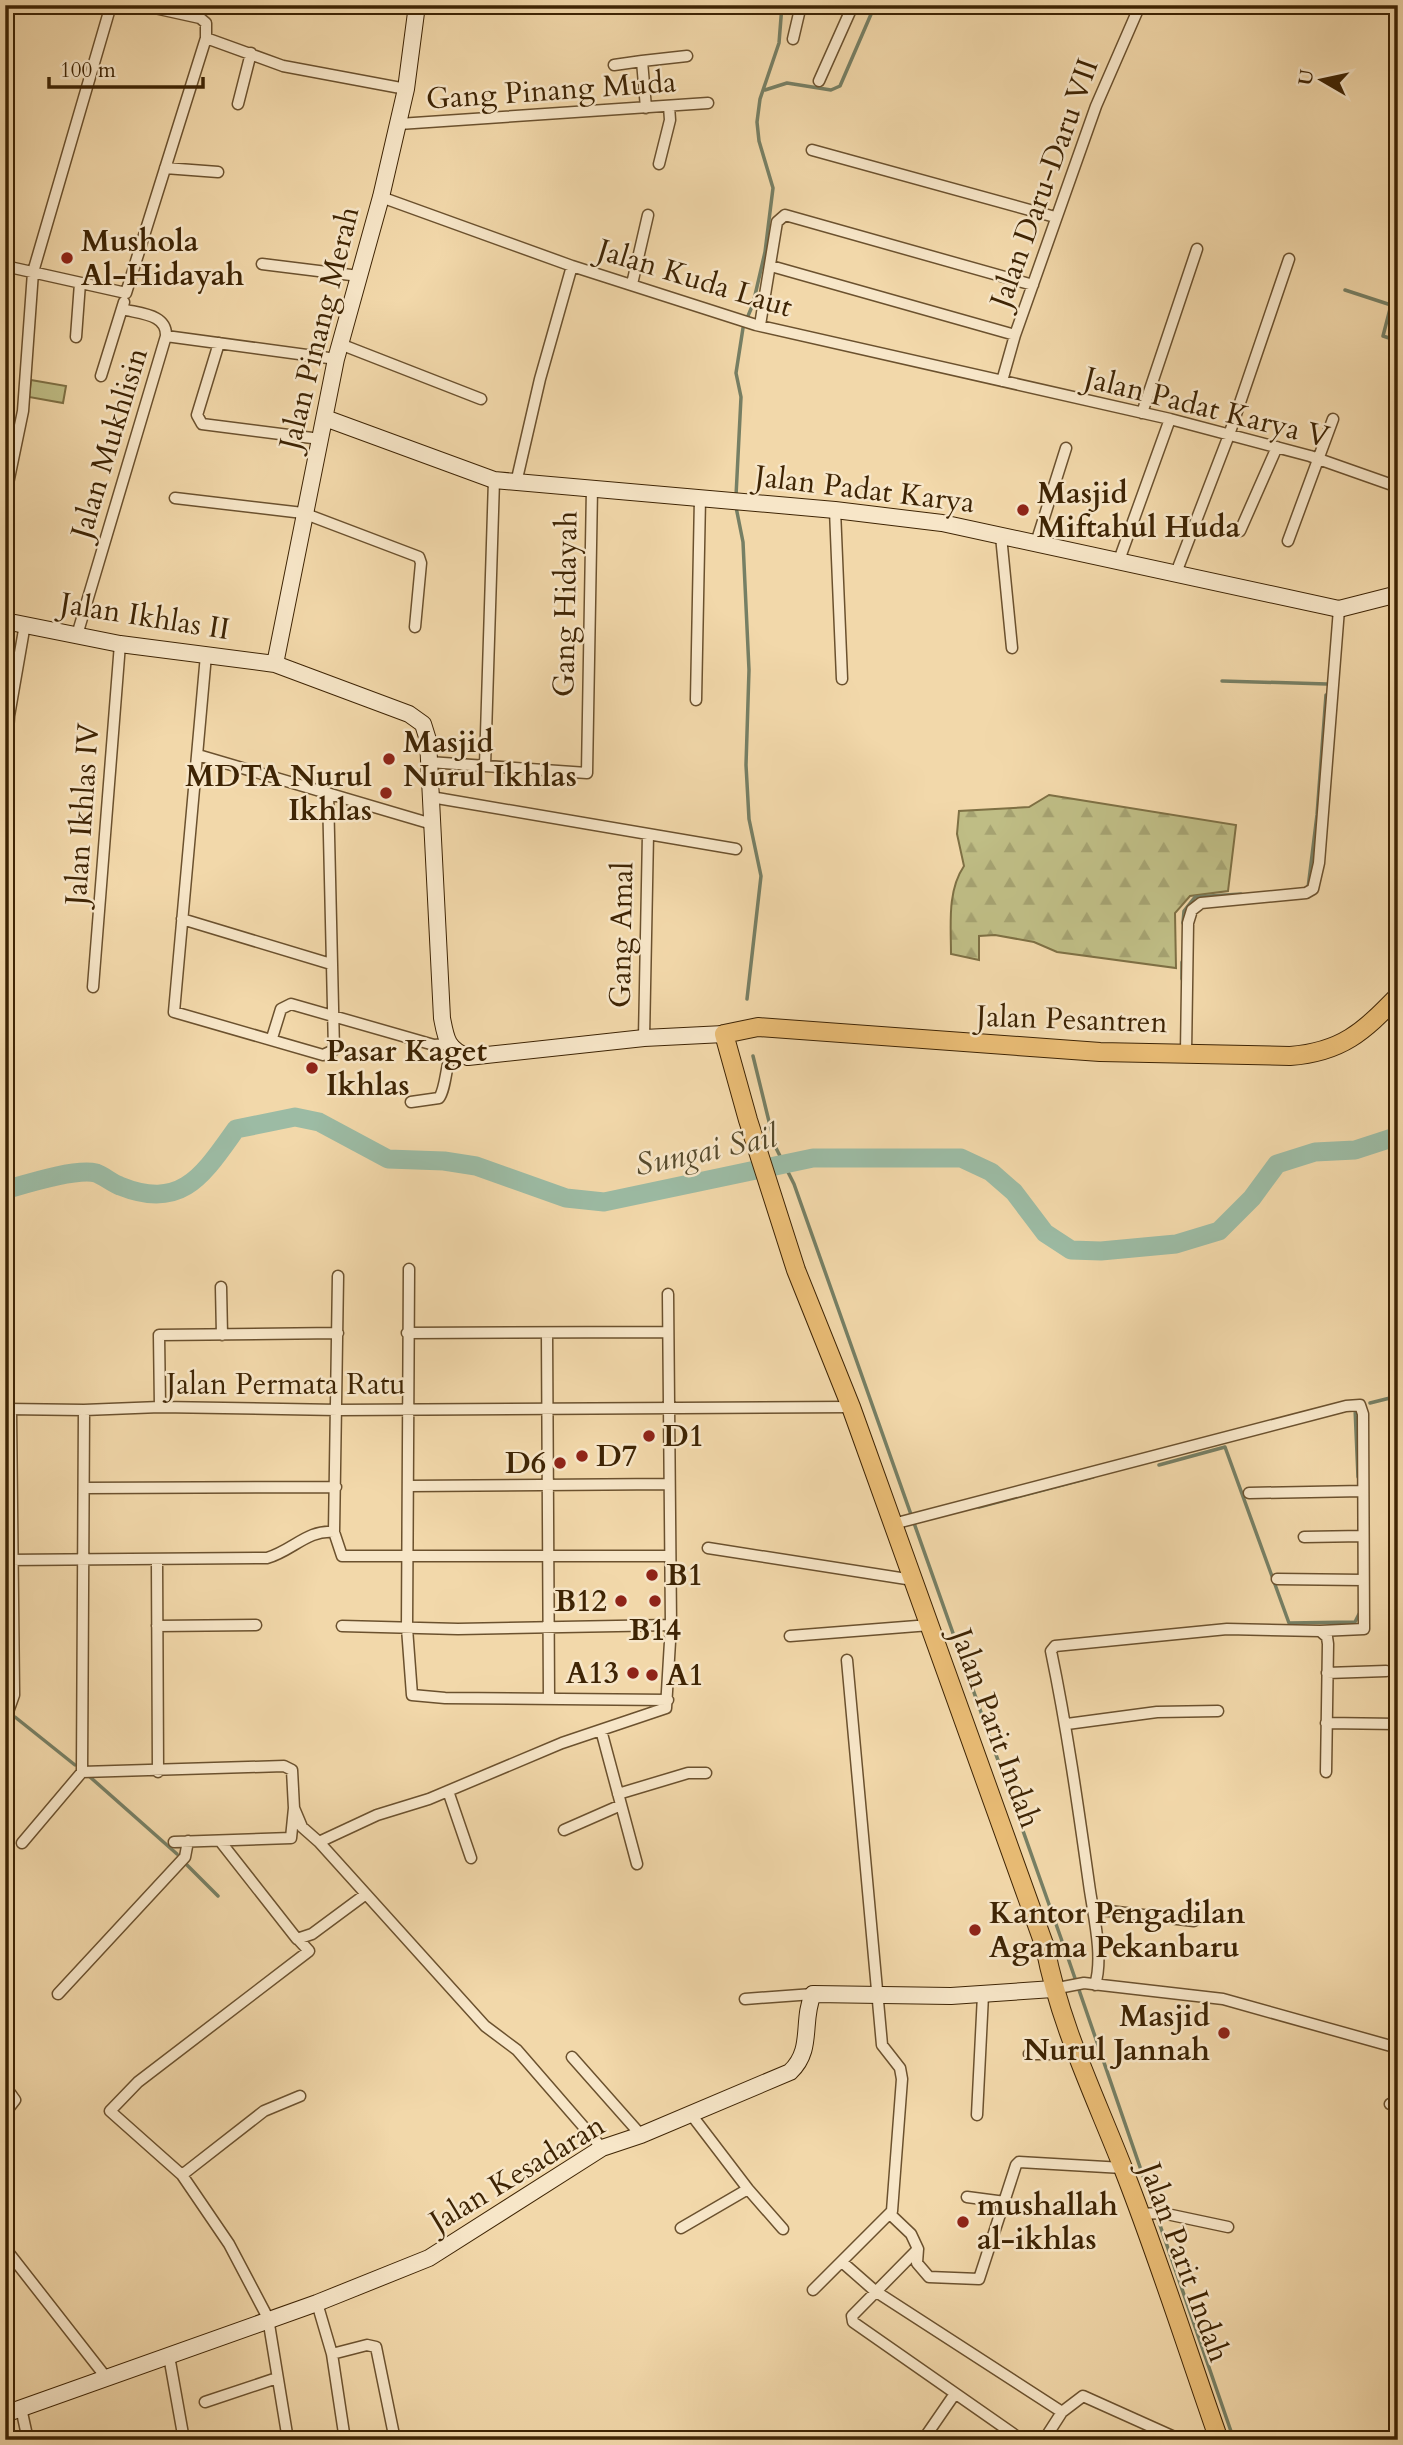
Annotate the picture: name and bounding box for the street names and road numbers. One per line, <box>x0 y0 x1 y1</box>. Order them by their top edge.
street label: Jalan Daru-Daru VII <box>979 53 1109 317</box>
street label: Gang Pinang Muda <box>425 61 677 120</box>
street label: Jalan Pinang Merah <box>268 202 370 458</box>
street label: Jalan Kuda Laut <box>589 228 798 328</box>
street label: Jalan Mukhlisin <box>60 343 158 547</box>
street label: Jalan Padat Karya V <box>1076 356 1334 458</box>
street label: Jalan Padat Karya <box>749 455 977 523</box>
street label: Gang Hidayah <box>543 510 588 698</box>
street label: Jalan Ikhlas II <box>53 582 232 650</box>
street label: Jalan Ikhlas IV <box>55 722 109 911</box>
street label: Gang Amal <box>600 861 643 1008</box>
street label: Jalan Pesantren <box>972 996 1168 1043</box>
street label: Jalan Permata Ratu <box>162 1364 406 1405</box>
street label: Jalan Parit Indah <box>939 1619 1051 1834</box>
street label: Jalan Kesadaran <box>419 2105 613 2244</box>
street label: Jalan Parit Indah <box>1128 2153 1240 2368</box>

